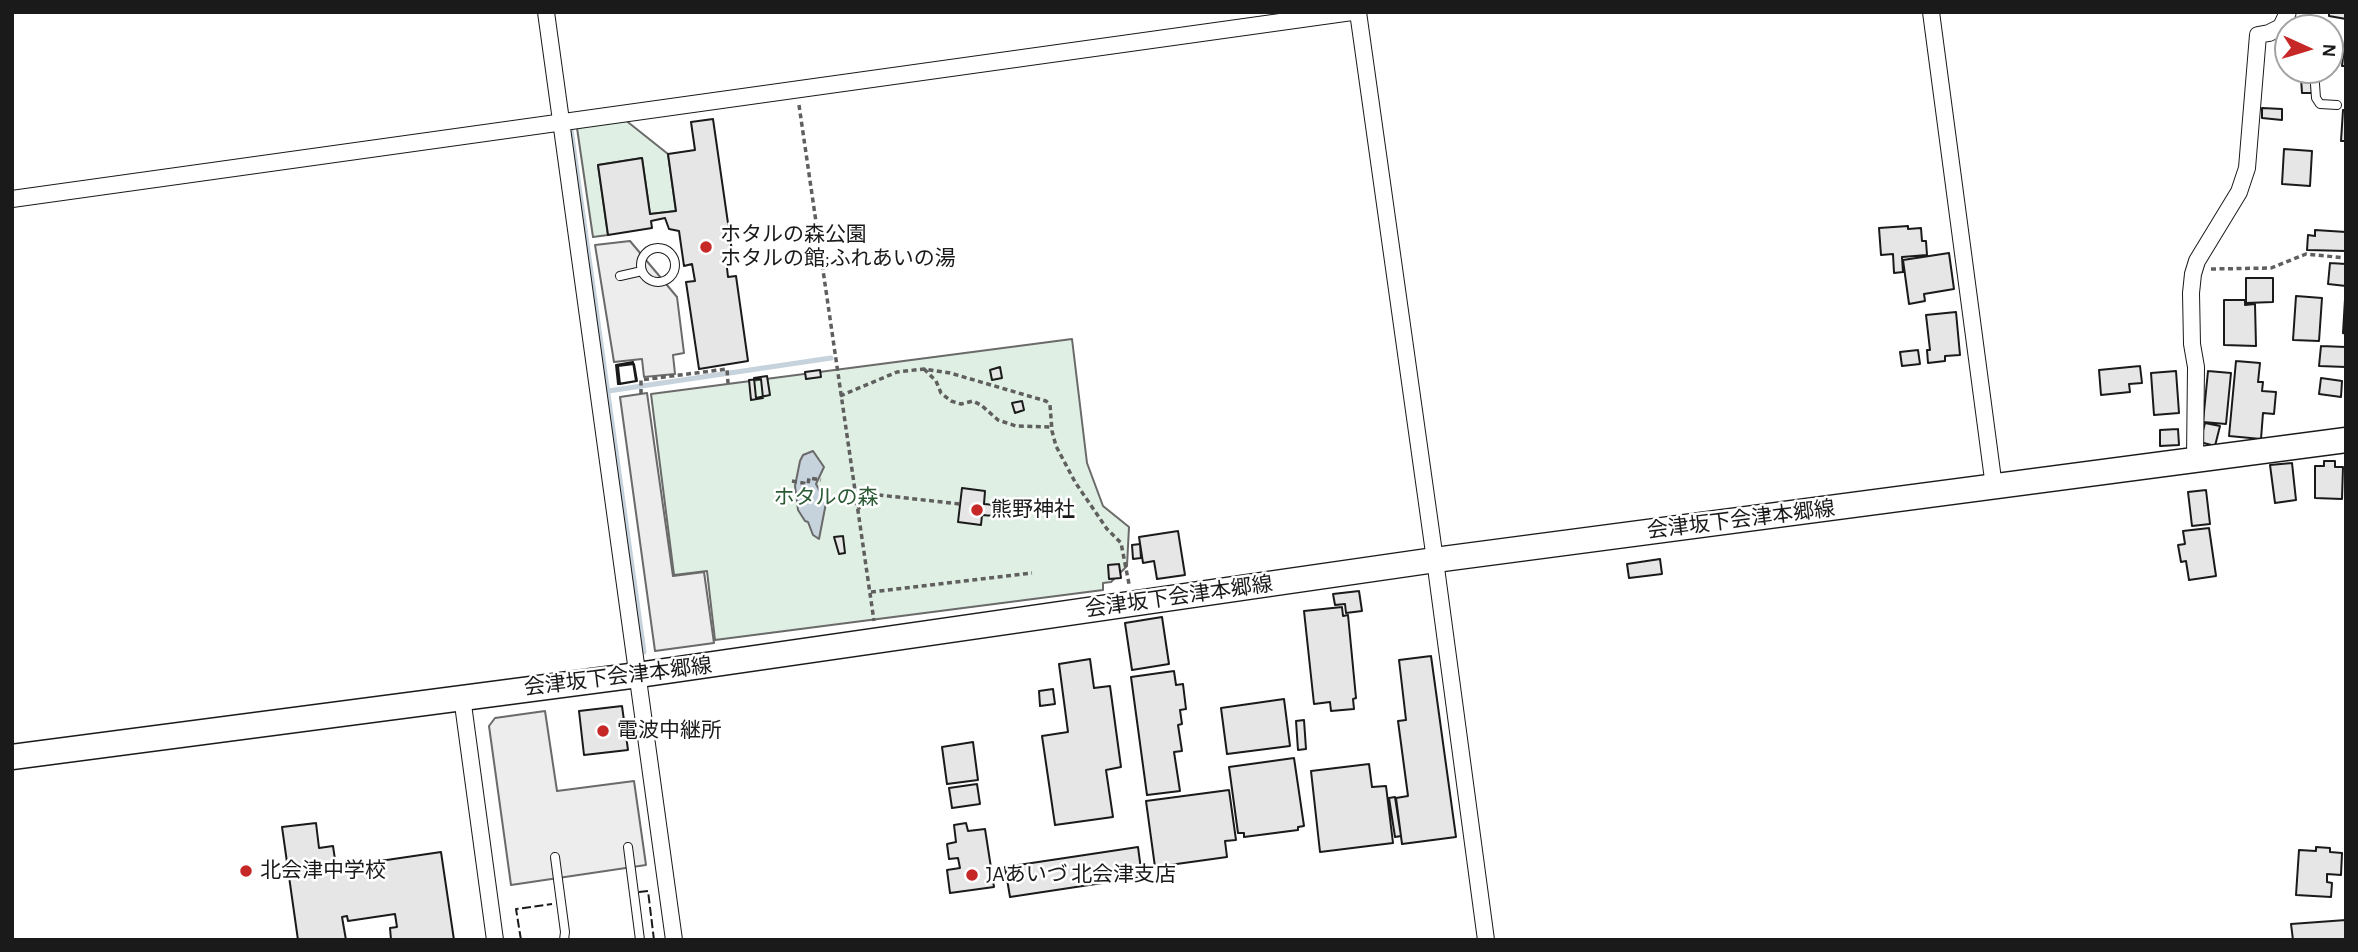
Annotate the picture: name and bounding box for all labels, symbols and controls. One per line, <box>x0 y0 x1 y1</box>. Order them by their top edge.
north arrow <box>2274 14 2344 84</box>
text: N <box>2319 43 2338 58</box>
place label: ホタルの森公園 ホタルの館;ふれあいの湯 <box>720 222 956 272</box>
marker: ホタルの森公園 ホタルの館;ふれあいの湯 <box>698 239 714 255</box>
park label: ホタルの森 <box>774 485 878 511</box>
street label: 会津坂下会津本郷線 <box>1646 496 1836 544</box>
place label: 熊野神社 <box>991 497 1075 523</box>
marker: 熊野神社 <box>969 502 985 518</box>
street label: 会津坂下会津本郷線 <box>1084 571 1274 623</box>
street label: 会津坂下会津本郷線 <box>523 653 713 701</box>
place label: 電波中継所 <box>617 718 722 744</box>
marker: 電波中継所 <box>595 723 611 739</box>
place label: 北会津中学校 <box>260 858 386 884</box>
place label: JAあいづ 北会津支店 <box>986 862 1176 888</box>
marker: 北会津中学校 <box>238 863 254 879</box>
marker: JAあいづ 北会津支店 <box>964 867 980 883</box>

